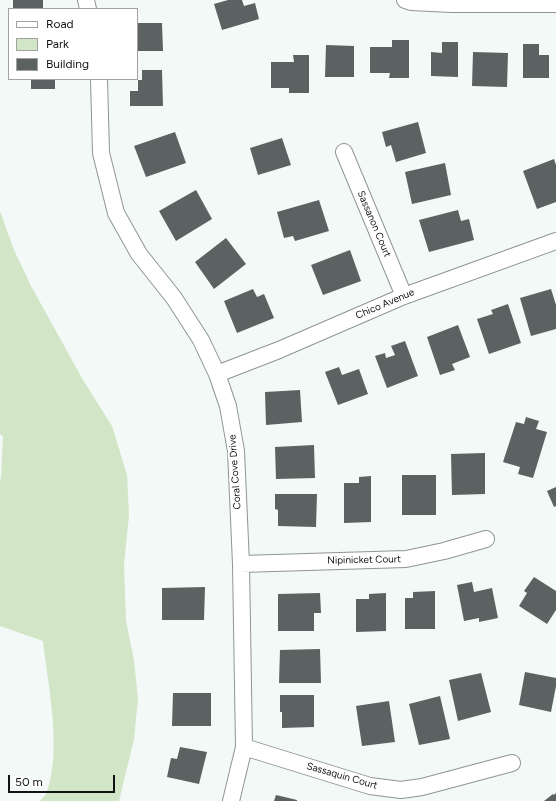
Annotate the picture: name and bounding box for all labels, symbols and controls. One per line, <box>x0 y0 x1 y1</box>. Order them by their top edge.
legend <box>8 8 138 80</box>
text: Road <box>46 17 74 31</box>
text: Park <box>46 37 69 51</box>
text: Building <box>46 57 89 71</box>
street label: Sassanon Court <box>355 189 393 259</box>
street label: Chico Avenue <box>354 286 416 322</box>
street label: Coral Cove Drive <box>226 434 244 510</box>
street label: Nipinicket Court <box>327 553 401 567</box>
street label: Sassaquin Court <box>305 760 379 792</box>
scale bar <box>10 767 117 793</box>
text: 50 m <box>15 775 43 789</box>

